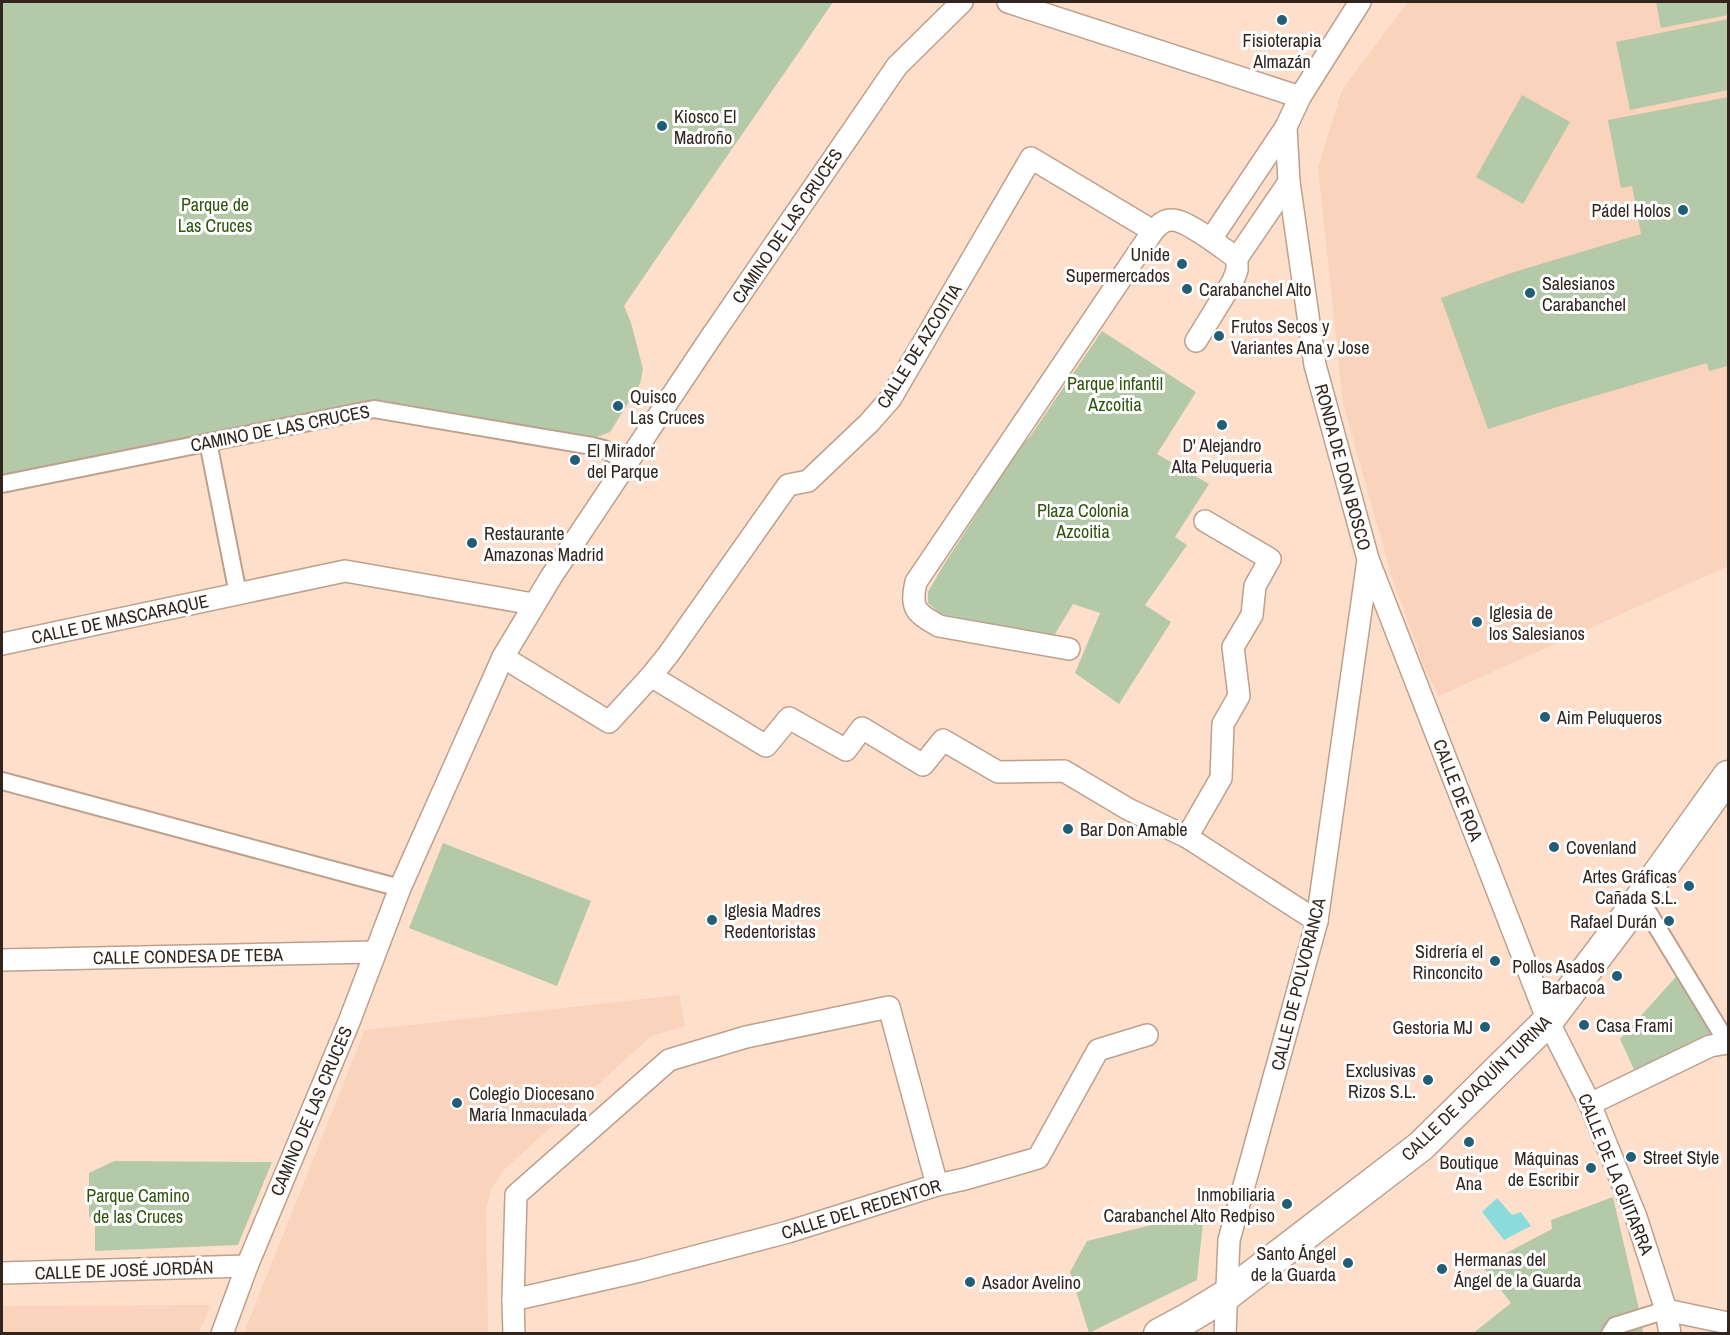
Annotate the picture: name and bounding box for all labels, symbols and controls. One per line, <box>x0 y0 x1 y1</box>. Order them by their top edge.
marker: Fisioterapia Almazán <box>1275 13 1289 27</box>
place label: Fisioterapia Almazán <box>1243 28 1321 74</box>
place label: Kiosco El Madroño <box>674 104 736 150</box>
marker: Kiosco El Madroño <box>655 119 669 133</box>
street label: CAMINO DE LAS CRUCES <box>726 143 848 308</box>
park label: Parque de Las Cruces <box>178 192 252 238</box>
place label: Pádel Holos <box>1591 198 1671 223</box>
marker: Pádel Holos <box>1676 203 1690 217</box>
place label: Unide Supermercados <box>1066 242 1170 288</box>
marker: Unide Supermercados <box>1175 257 1189 271</box>
place label: Salesianos Carabanchel <box>1542 271 1626 317</box>
place label: Carabanchel Alto <box>1199 277 1311 302</box>
street label: CALLE DE AZCOITIA <box>871 279 967 413</box>
marker: Carabanchel Alto <box>1180 282 1194 296</box>
marker: Salesianos Carabanchel <box>1523 286 1537 300</box>
place label: Frutos Secos y Variantes Ana y Jose <box>1231 314 1369 360</box>
marker: Frutos Secos y Variantes Ana y Jose <box>1212 329 1226 343</box>
park label: Parque infantil Azcoitia <box>1067 371 1163 417</box>
street label: RONDA DE DON BOSCO <box>1309 381 1377 553</box>
place label: Quisco Las Cruces <box>630 384 705 430</box>
street label: CAMINO DE LAS CRUCES <box>188 398 372 458</box>
marker: Quisco Las Cruces <box>611 399 625 413</box>
marker: D' Alejandro Alta Peluqueria <box>1215 418 1229 432</box>
place label: D' Alejandro Alta Peluqueria <box>1171 433 1272 479</box>
place label: El Mirador del Parque <box>587 438 658 484</box>
marker: El Mirador del Parque <box>568 453 582 467</box>
park label: Plaza Colonia Azcoitia <box>1037 498 1129 544</box>
place label: Restaurante Amazonas Madrid <box>483 521 604 567</box>
marker: Restaurante Amazonas Madrid <box>465 536 479 550</box>
street label: CALLE DE MASCARAQUE <box>29 588 211 650</box>
place label: Iglesia de los Salesianos <box>1489 600 1585 646</box>
marker: Iglesia de los Salesianos <box>1470 615 1484 629</box>
place label: Aim Peluqueros <box>1556 705 1662 730</box>
marker: Aim Peluqueros <box>1538 710 1552 724</box>
street label: CALLE DE ROA <box>1427 735 1489 845</box>
place label: Bar Don Amable <box>1080 817 1187 842</box>
marker: Bar Don Amable <box>1061 822 1075 836</box>
place label: Covenland <box>1566 835 1637 860</box>
marker: Covenland <box>1547 840 1561 854</box>
place label: Artes Gráficas Cañada S.L. <box>1582 864 1677 910</box>
marker: Artes Gráficas Cañada S.L. <box>1682 879 1696 893</box>
street label: CALLE DE POLVORANCA <box>1264 895 1332 1073</box>
place label: Iglesia Madres Redentoristas <box>724 898 821 944</box>
place label: Rafael Durán <box>1570 909 1657 934</box>
marker: Iglesia Madres Redentoristas <box>705 913 719 927</box>
marker: Rafael Durán <box>1662 914 1676 928</box>
place label: Sidrería el Rinconcito <box>1412 939 1483 985</box>
street label: CALLE CONDESA DE TEBA <box>93 942 283 970</box>
marker: Sidrería el Rinconcito <box>1488 954 1502 968</box>
place label: Pollos Asados Barbacoa <box>1512 954 1605 1000</box>
marker: Pollos Asados Barbacoa <box>1610 969 1624 983</box>
street label: CALLE DE JOAQUÍN TURINA <box>1395 1009 1557 1166</box>
place label: Casa Frami <box>1596 1013 1673 1038</box>
place label: Gestoria MJ <box>1393 1015 1473 1040</box>
marker: Casa Frami <box>1577 1018 1591 1032</box>
marker: Gestoria MJ <box>1478 1020 1492 1034</box>
street label: CAMINO DE LAS CRUCES <box>264 1022 358 1200</box>
place label: Exclusivas Rizos S.L. <box>1345 1058 1416 1104</box>
marker: Exclusivas Rizos S.L. <box>1421 1073 1435 1087</box>
place label: Colegio Diocesano María Inmaculada <box>469 1081 595 1127</box>
street label: CALLE DE LA GUITARRA <box>1572 1090 1660 1259</box>
marker: Colegio Diocesano María Inmaculada <box>450 1096 464 1110</box>
marker: Boutique Ana <box>1462 1135 1476 1149</box>
place label: Street Style <box>1643 1145 1719 1170</box>
place label: Máquinas de Escribir <box>1508 1146 1579 1192</box>
place label: Boutique Ana <box>1439 1150 1499 1196</box>
marker: Street Style <box>1624 1150 1638 1164</box>
marker: Máquinas de Escribir <box>1584 1161 1598 1175</box>
street label: CALLE DEL REDENTOR <box>778 1173 944 1245</box>
place label: Inmobiliaria Carabanchel Alto Redpiso <box>1104 1182 1275 1228</box>
park label: Parque Camino de las Cruces <box>86 1183 190 1229</box>
marker: Inmobiliaria Carabanchel Alto Redpiso <box>1280 1197 1294 1211</box>
place label: Santo Ángel de la Guarda <box>1251 1241 1336 1287</box>
place label: Hermanas del Ángel de la Guarda <box>1453 1247 1581 1293</box>
street label: CALLE DE JOSÉ JORDÁN <box>34 1254 214 1286</box>
marker: Santo Ángel de la Guarda <box>1341 1256 1355 1270</box>
marker: Hermanas del Ángel de la Guarda <box>1435 1262 1449 1276</box>
place label: Asador Avelino <box>981 1270 1081 1295</box>
marker: Asador Avelino <box>963 1275 977 1289</box>

